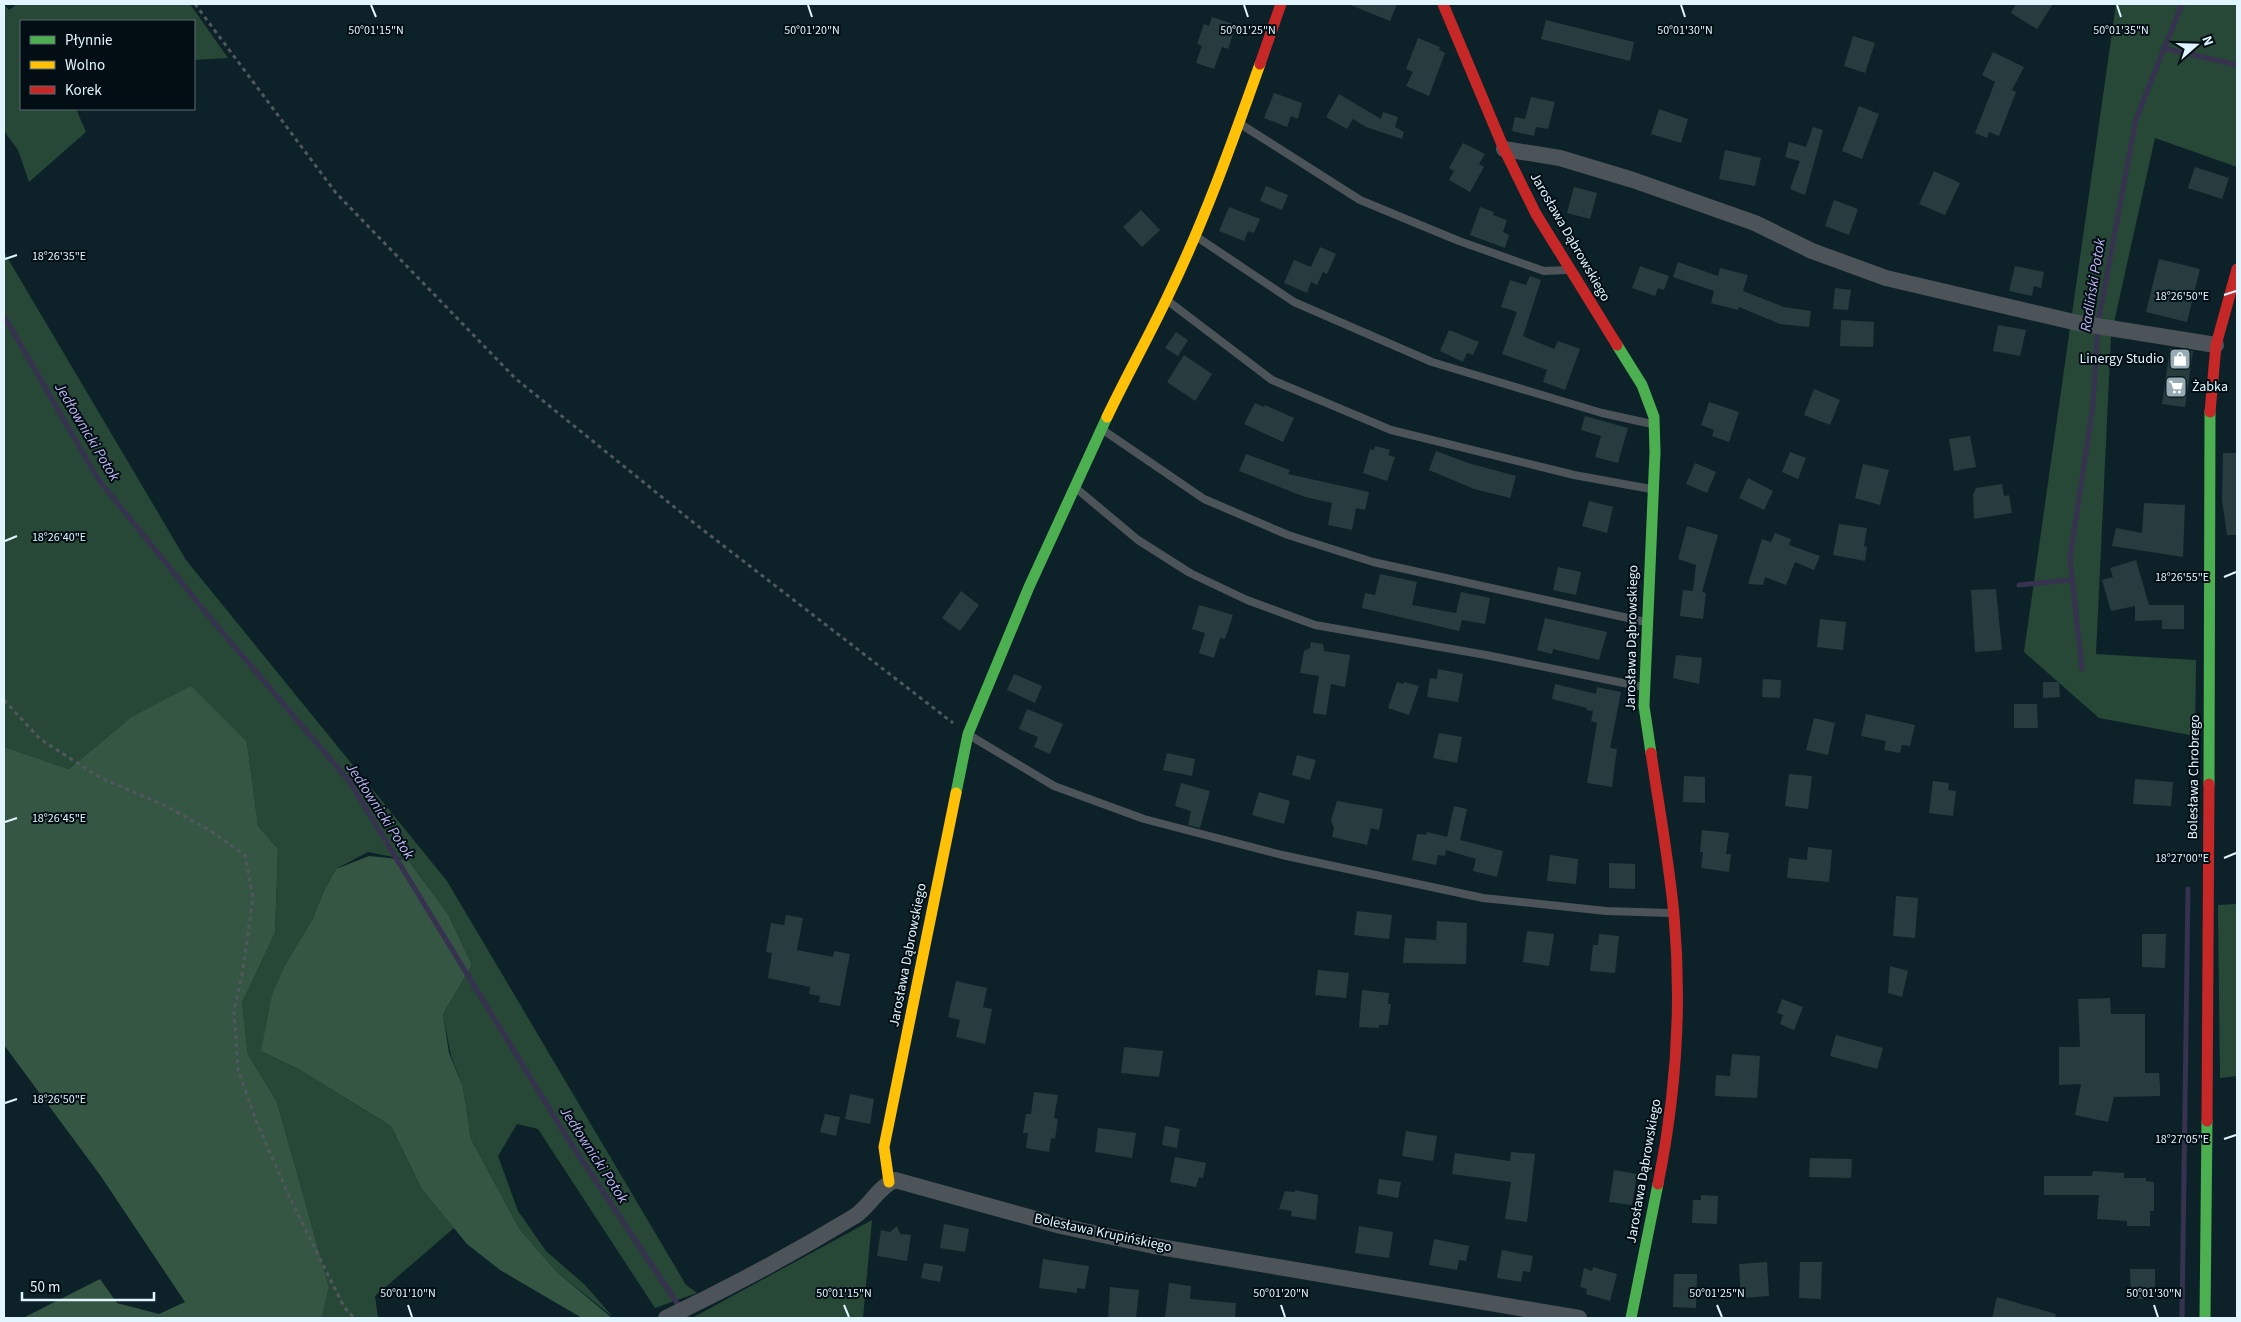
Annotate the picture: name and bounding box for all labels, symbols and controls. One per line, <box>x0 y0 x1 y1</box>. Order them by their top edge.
legend <box>20 20 195 110</box>
north arrow <box>2171 20 2221 70</box>
text: 50°01'15"N <box>348 22 404 39</box>
text: 50°01'20"N <box>784 22 840 39</box>
text: 50°01'25"N <box>1220 22 1276 39</box>
text: 50°01'30"N <box>1657 22 1713 39</box>
text: 50°01'35"N <box>2093 22 2149 39</box>
text: Płynnie <box>65 30 113 51</box>
text: N <box>2196 33 2218 49</box>
text: Wolno <box>65 55 105 76</box>
text: Korek <box>65 80 102 101</box>
street label: Jarosława Dąbrowskiego <box>1525 169 1615 305</box>
water label: Radliński Potok <box>2075 236 2111 333</box>
text: 18°26'35"E <box>32 248 86 265</box>
text: 18°26'50"E <box>2155 288 2209 305</box>
shop icon: Linergy Studio <box>2168 347 2192 371</box>
place label: Linergy Studio <box>2080 349 2164 369</box>
supermarket icon: Żabka <box>2164 375 2188 399</box>
place label: Żabka <box>2192 377 2228 397</box>
water label: Jedłownicki Potok <box>49 378 125 486</box>
text: 18°26'40"E <box>32 529 86 546</box>
street label: Jarosława Dąbrowskiego <box>1621 565 1643 711</box>
text: 18°26'55"E <box>2155 569 2209 586</box>
street label: Bolesława Chrobrego <box>2183 714 2205 840</box>
water label: Jedłownicki Potok <box>340 758 420 864</box>
text: 18°26'45"E <box>32 810 86 827</box>
text: 18°27'00"E <box>2155 850 2209 867</box>
street label: Jarosława Dąbrowskiego <box>884 881 932 1029</box>
text: 18°26'50"E <box>32 1091 86 1108</box>
street label: Jarosława Dąbrowskiego <box>1621 1097 1667 1245</box>
water label: Jedłownicki Potok <box>554 1102 634 1208</box>
text: 18°27'05"E <box>2155 1131 2209 1148</box>
street label: Bolesława Krupińskiego <box>1032 1209 1174 1257</box>
scale bar <box>22 1270 155 1302</box>
text: 50 m <box>30 1277 60 1298</box>
text: 50°01'10"N <box>380 1285 436 1302</box>
text: 50°01'15"N <box>816 1285 872 1302</box>
text: 50°01'20"N <box>1253 1285 1309 1302</box>
text: 50°01'25"N <box>1689 1285 1745 1302</box>
text: 50°01'30"N <box>2126 1285 2182 1302</box>

